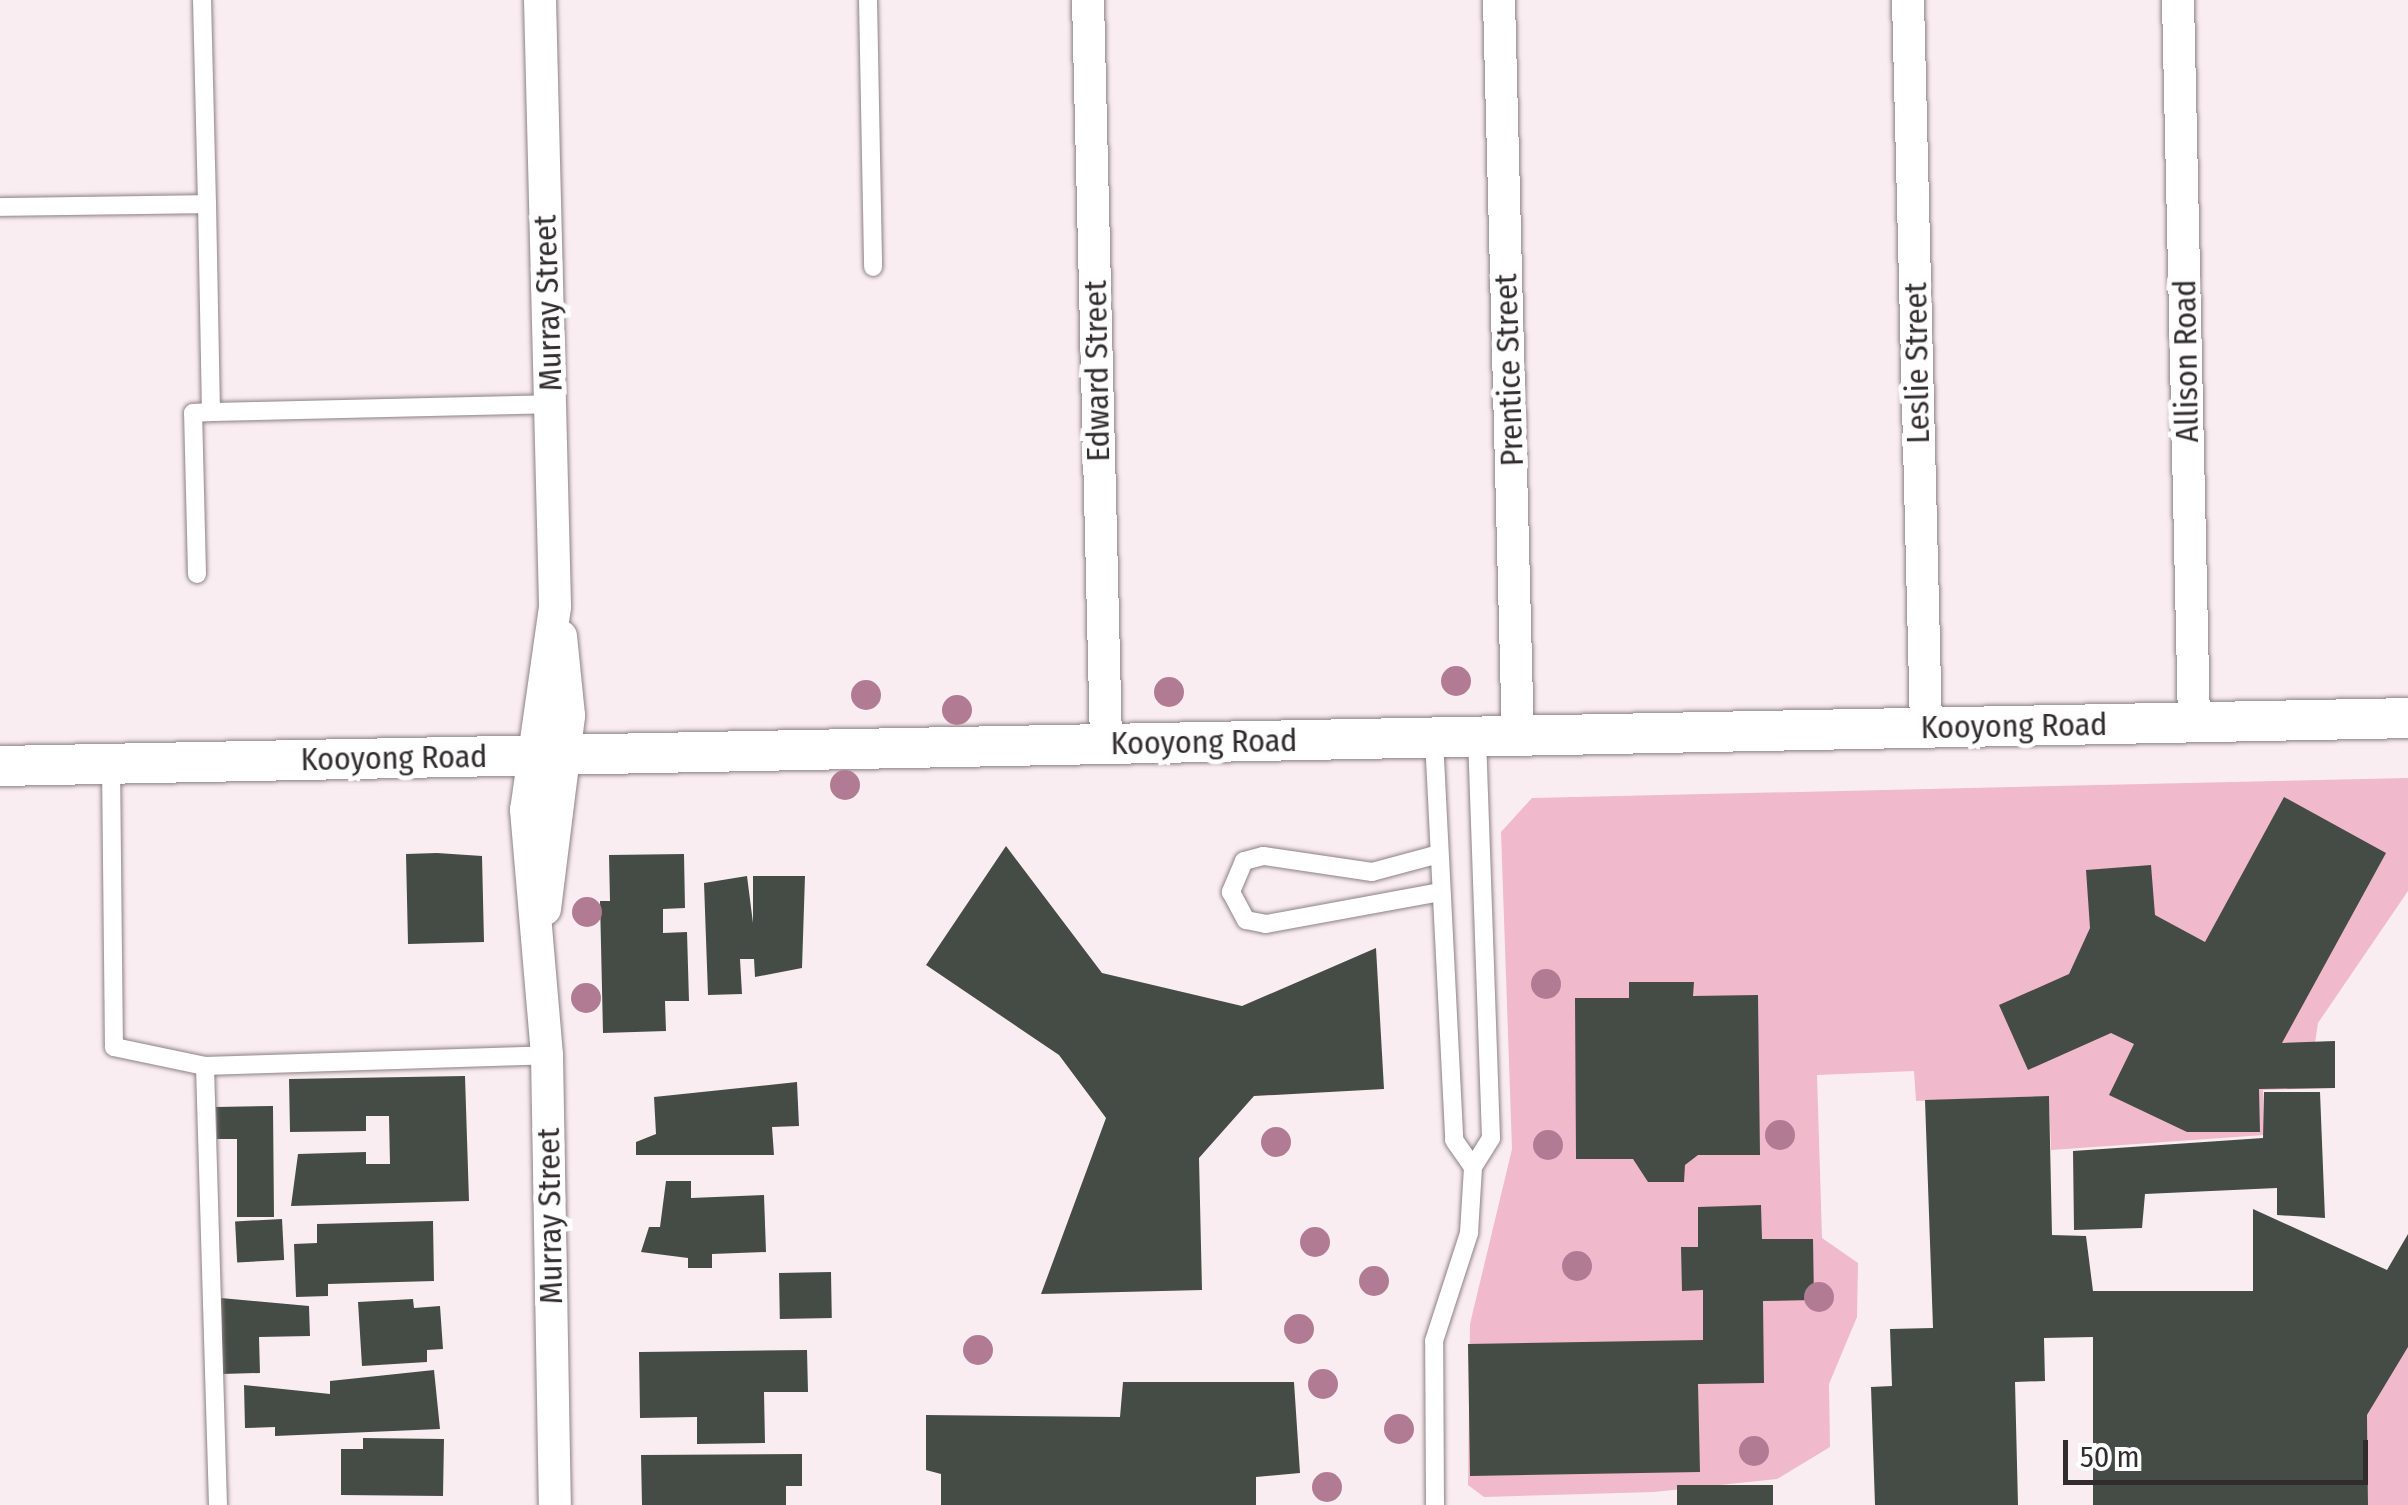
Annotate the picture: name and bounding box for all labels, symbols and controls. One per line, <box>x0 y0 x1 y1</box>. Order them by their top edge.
street label: Murray Street <box>526 214 570 392</box>
street label: Prentice Street <box>1486 273 1532 467</box>
street label: Allison Road <box>2165 279 2207 443</box>
street label: Edward Street <box>1076 280 1118 462</box>
street label: Leslie Street <box>1896 282 1938 444</box>
street label: Kooyong Road <box>1920 705 2108 747</box>
street label: Kooyong Road <box>1110 721 1298 763</box>
street label: Kooyong Road <box>300 737 488 779</box>
street label: Murray Street <box>529 1127 571 1305</box>
scale bar <box>2068 1420 2373 1482</box>
text: 50 m <box>2080 1439 2140 1475</box>

